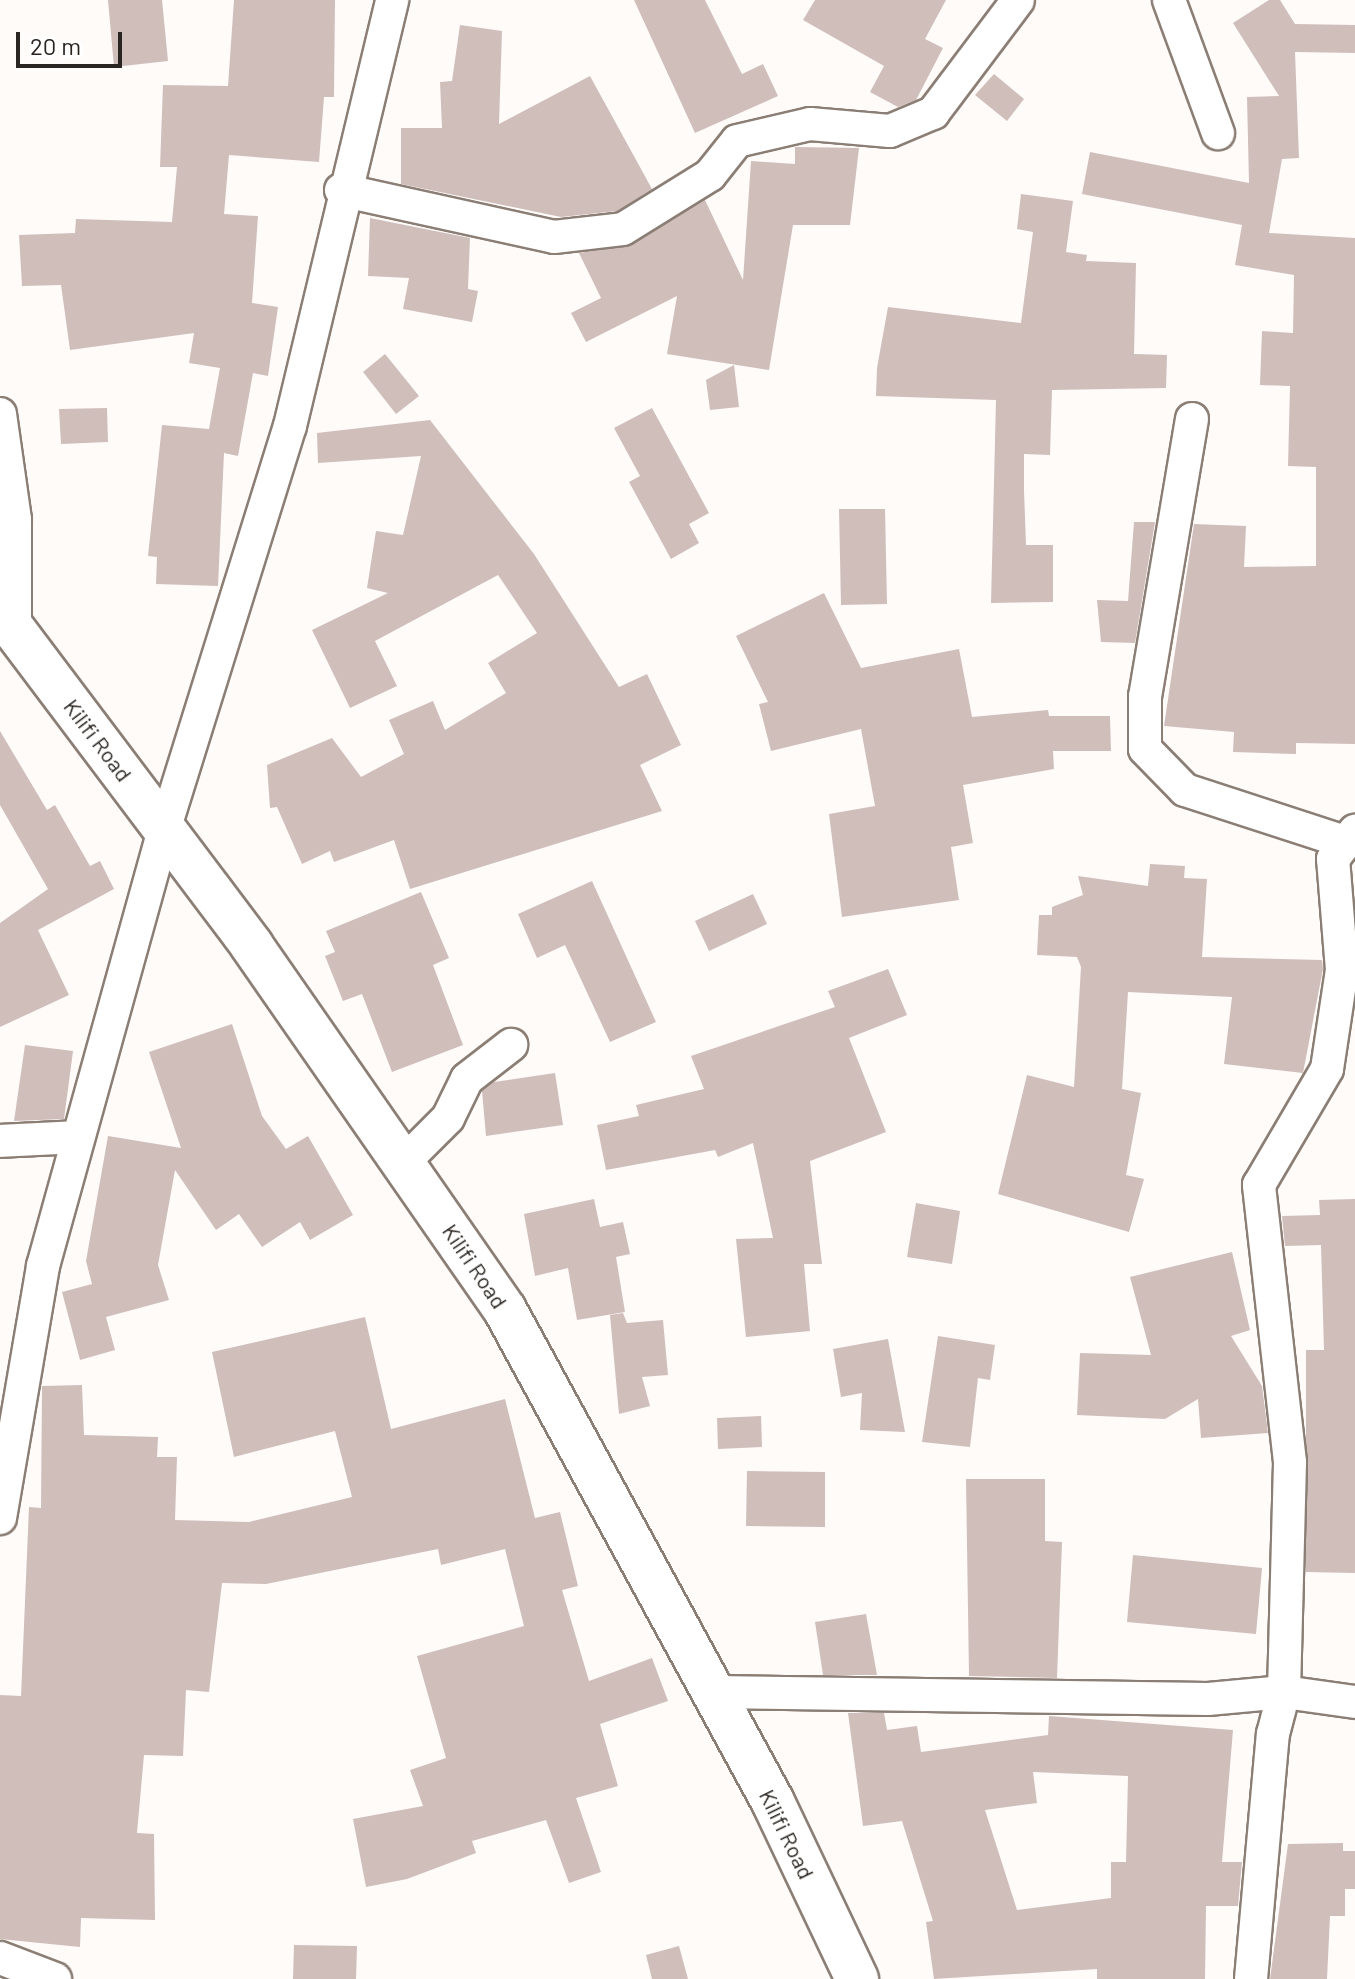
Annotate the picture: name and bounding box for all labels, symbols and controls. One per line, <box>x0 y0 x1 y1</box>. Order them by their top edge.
scale bar <box>20 16 126 66</box>
text: 20 m <box>30 31 81 60</box>
street label: Kilifi Road <box>59 694 137 786</box>
street label: Kilifi Road <box>437 1219 513 1313</box>
street label: Kilifi Road <box>754 1785 820 1883</box>

